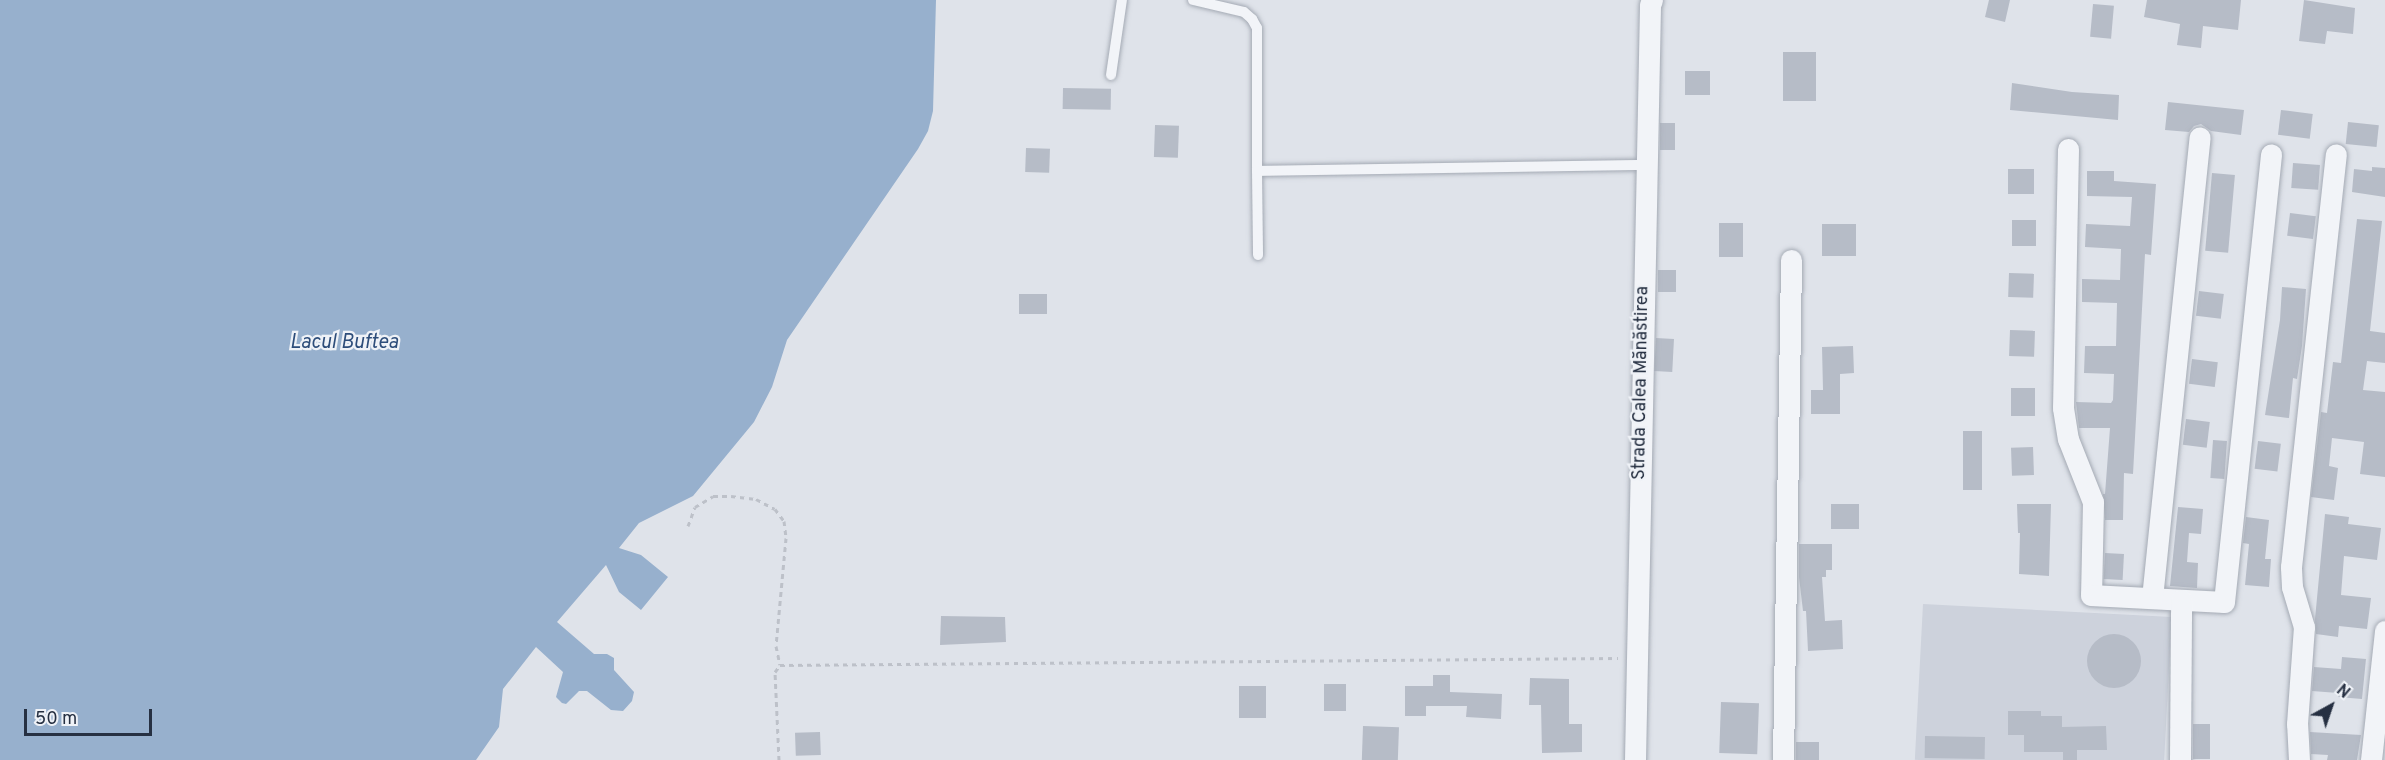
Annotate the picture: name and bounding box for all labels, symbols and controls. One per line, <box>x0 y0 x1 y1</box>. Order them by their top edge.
street label: Strada Calea Mănăstirea <box>1630 286 1654 480</box>
water label: Lacul Buftea <box>290 331 398 355</box>
north arrow <box>2301 676 2361 736</box>
text: N <box>2332 681 2353 704</box>
scale bar <box>27 697 154 735</box>
text: 50 m <box>35 708 77 731</box>

